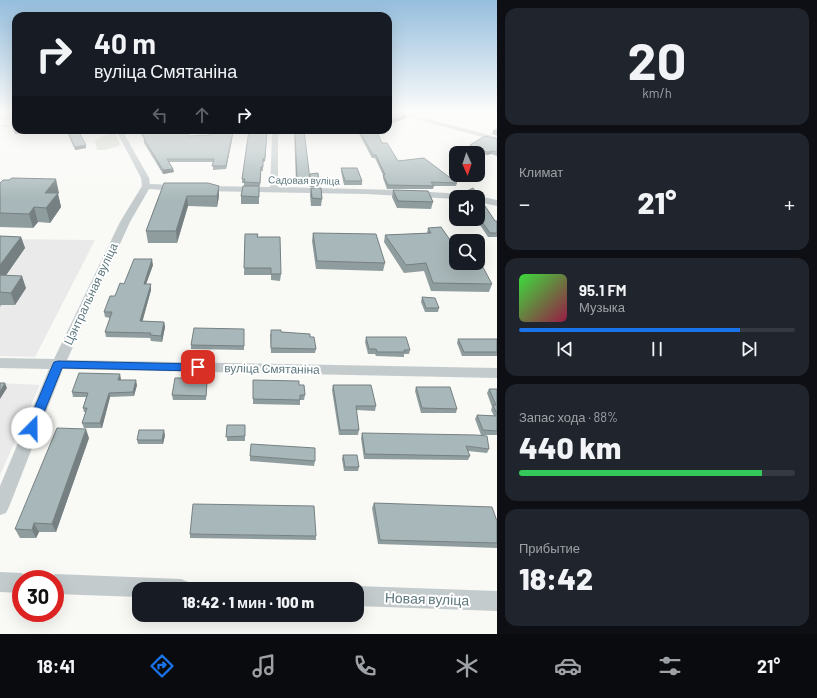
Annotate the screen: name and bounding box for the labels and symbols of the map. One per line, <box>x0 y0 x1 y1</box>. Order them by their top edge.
north arrow <box>449 146 485 182</box>
street label: Садовая вуліца <box>268 173 340 187</box>
street label: Цэнтральная вуліца <box>60 240 121 347</box>
pin <box>181 350 215 384</box>
street label: вуліца Смятаніна <box>224 360 320 377</box>
position arrow <box>11 407 53 449</box>
speed limit sign: 30 <box>12 570 64 622</box>
street label: Новая вуліца <box>385 589 470 608</box>

